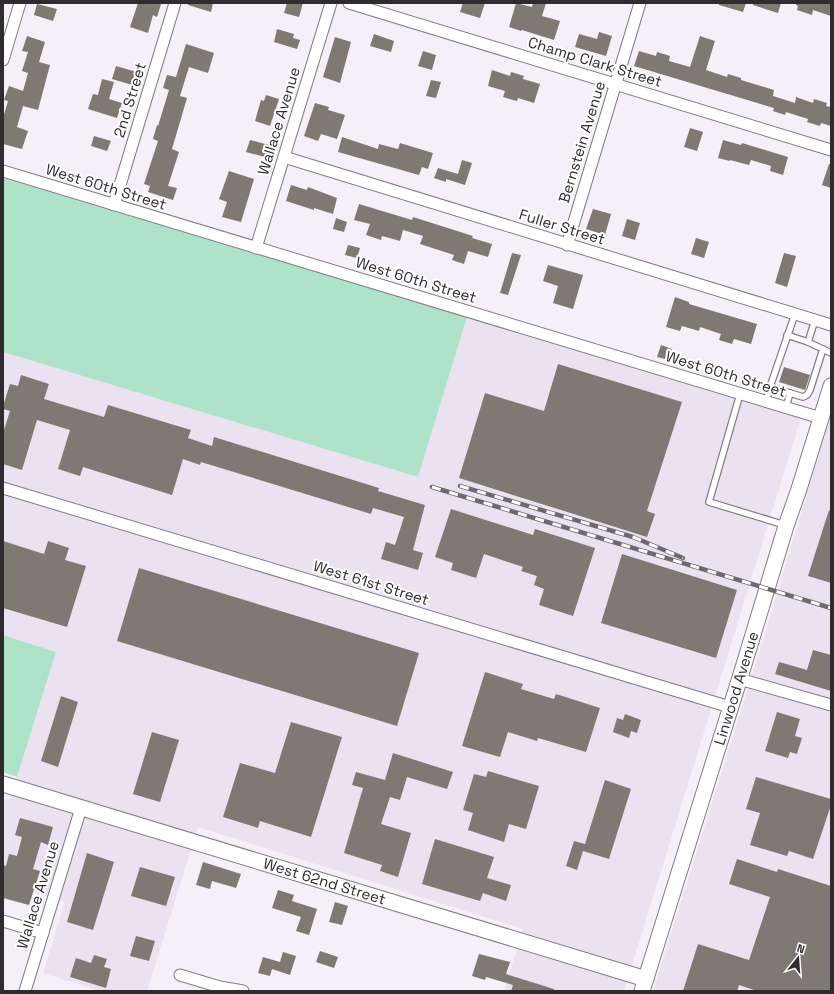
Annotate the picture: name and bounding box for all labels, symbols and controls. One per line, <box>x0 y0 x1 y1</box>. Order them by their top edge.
street label: Champ Clark Street <box>526 32 665 91</box>
street label: 2nd Street <box>109 60 150 140</box>
street label: Wallace Avenue <box>253 64 304 177</box>
street label: Bernstein Avenue <box>554 79 609 205</box>
street label: West 60th Street <box>44 159 169 214</box>
street label: Fuller Street <box>517 204 608 249</box>
street label: West 60th Street <box>354 252 479 307</box>
street label: West 60th Street <box>664 346 789 401</box>
street label: West 61st Street <box>311 556 431 609</box>
street label: Linwood Avenue <box>709 629 762 747</box>
street label: Wallace Avenue <box>12 838 63 951</box>
street label: West 62nd Street <box>261 853 388 909</box>
north arrow <box>778 938 818 978</box>
text: N <box>795 941 806 956</box>

